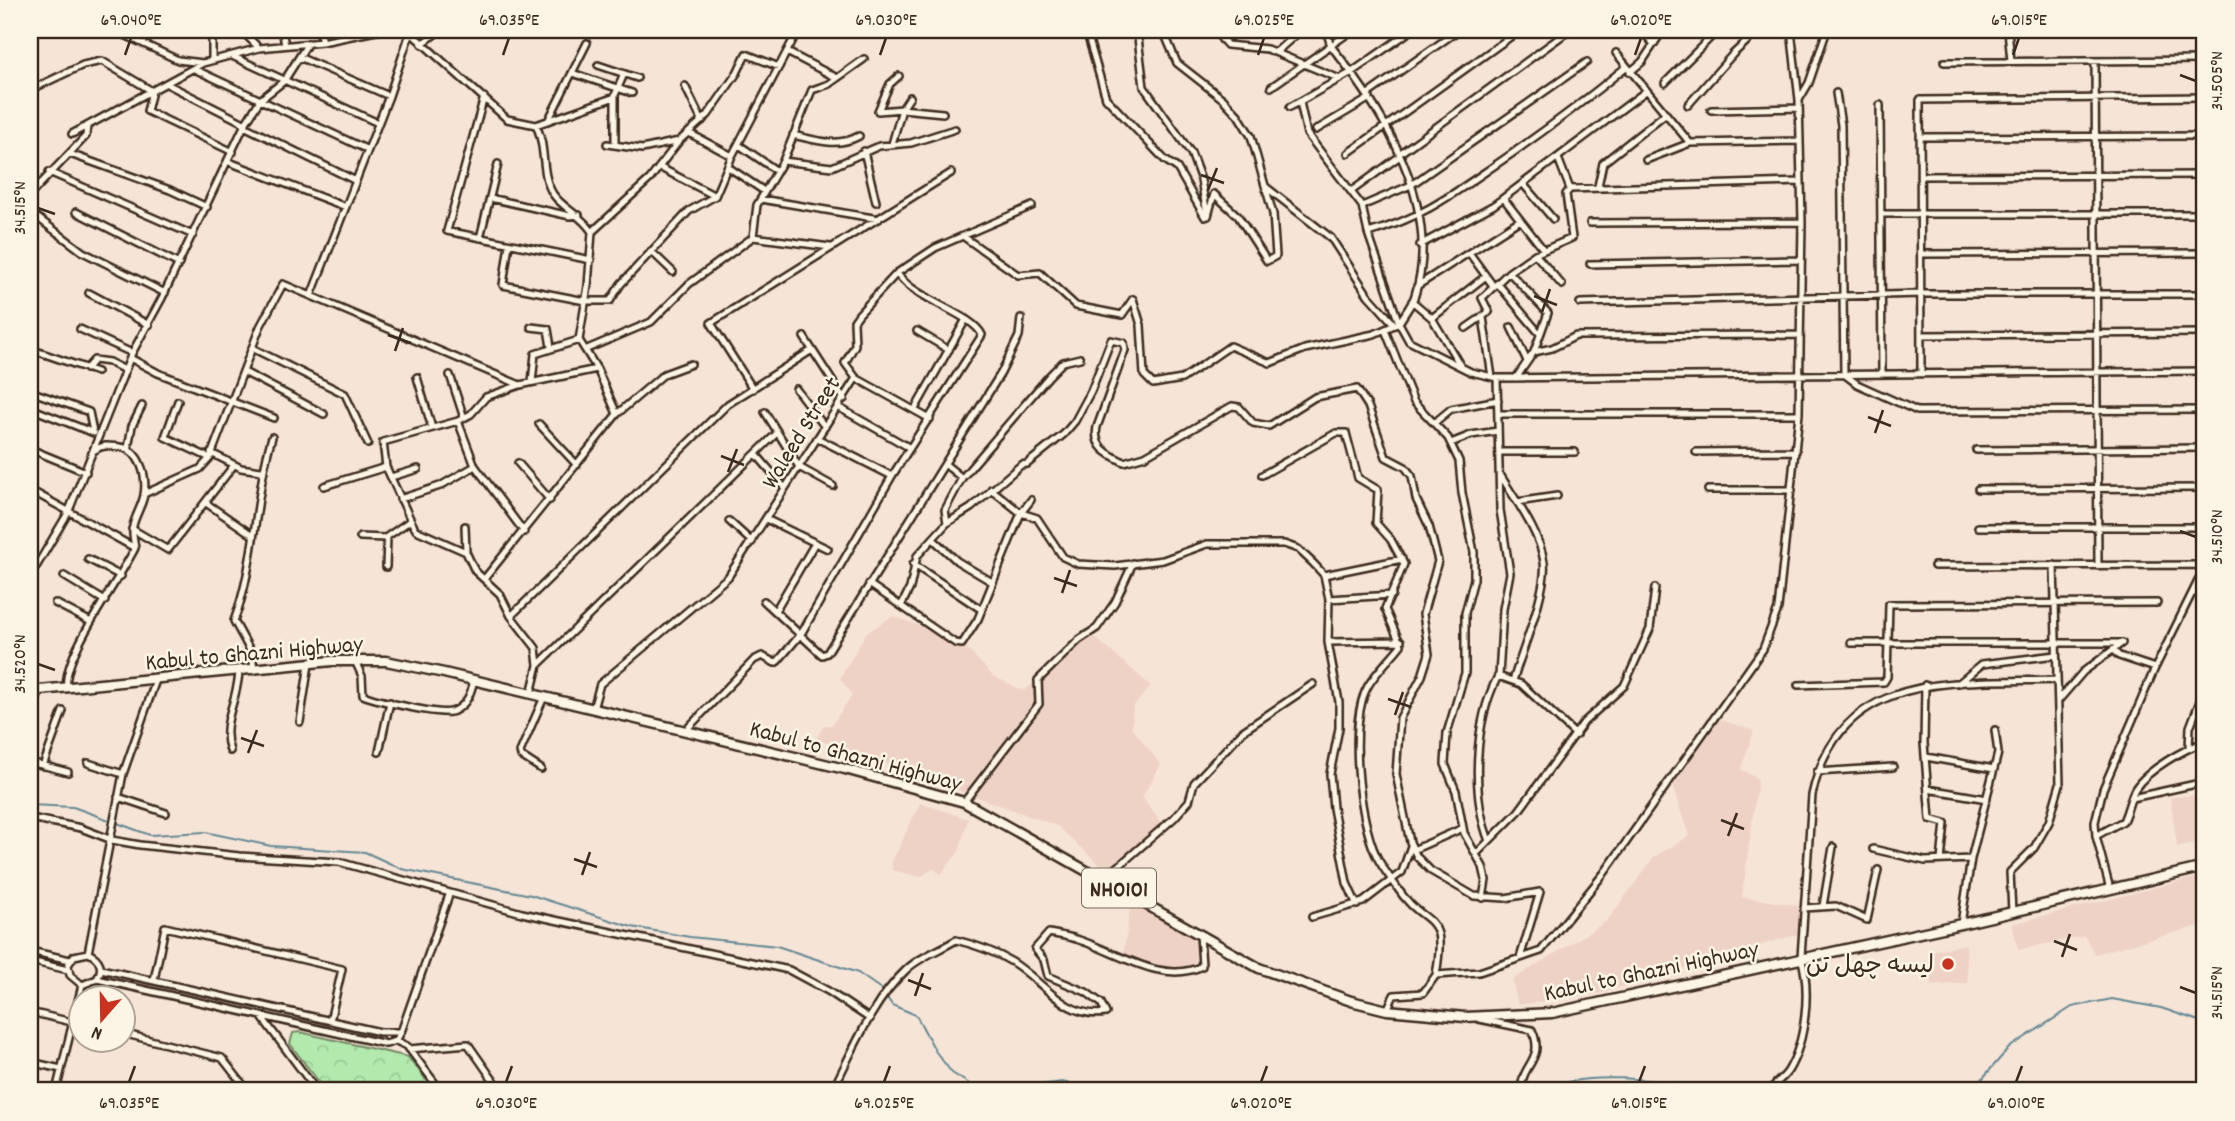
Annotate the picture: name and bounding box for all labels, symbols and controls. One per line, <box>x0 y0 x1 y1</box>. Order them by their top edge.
text: 69.040°E <box>100 9 162 34</box>
text: 69.035°E <box>479 9 539 34</box>
text: 69.030°E <box>855 9 917 34</box>
text: 69.025°E <box>1234 9 1294 34</box>
text: 69.020°E <box>1610 9 1672 34</box>
text: 69.015°E <box>1991 9 2047 34</box>
text: 34.505°N <box>2206 51 2231 111</box>
text: 34.515°N <box>9 181 34 235</box>
street label: Waleed Street <box>754 371 851 496</box>
text: 34.510°N <box>2206 509 2231 565</box>
street label: Kabul to Ghazni Highway <box>144 628 366 681</box>
text: 34.520°N <box>9 634 34 694</box>
street label: Kabul to Ghazni Highway <box>745 713 966 803</box>
road number: NH0101 <box>1082 868 1156 908</box>
street label: Kabul to Ghazni Highway <box>1541 933 1763 1012</box>
place label: لیسه چهل تن <box>1806 950 1934 984</box>
marker: لیسه چهل تن <box>1940 956 1956 972</box>
text: 34.515°N <box>2206 966 2231 1020</box>
north arrow <box>66 984 136 1054</box>
text: N <box>88 1017 106 1046</box>
text: 69.035°E <box>99 1092 159 1117</box>
text: 69.030°E <box>475 1092 537 1117</box>
text: 69.025°E <box>854 1092 914 1117</box>
text: 69.020°E <box>1230 1092 1292 1117</box>
text: 69.015°E <box>1611 1092 1667 1117</box>
text: 69.010°E <box>1987 1092 2045 1117</box>

